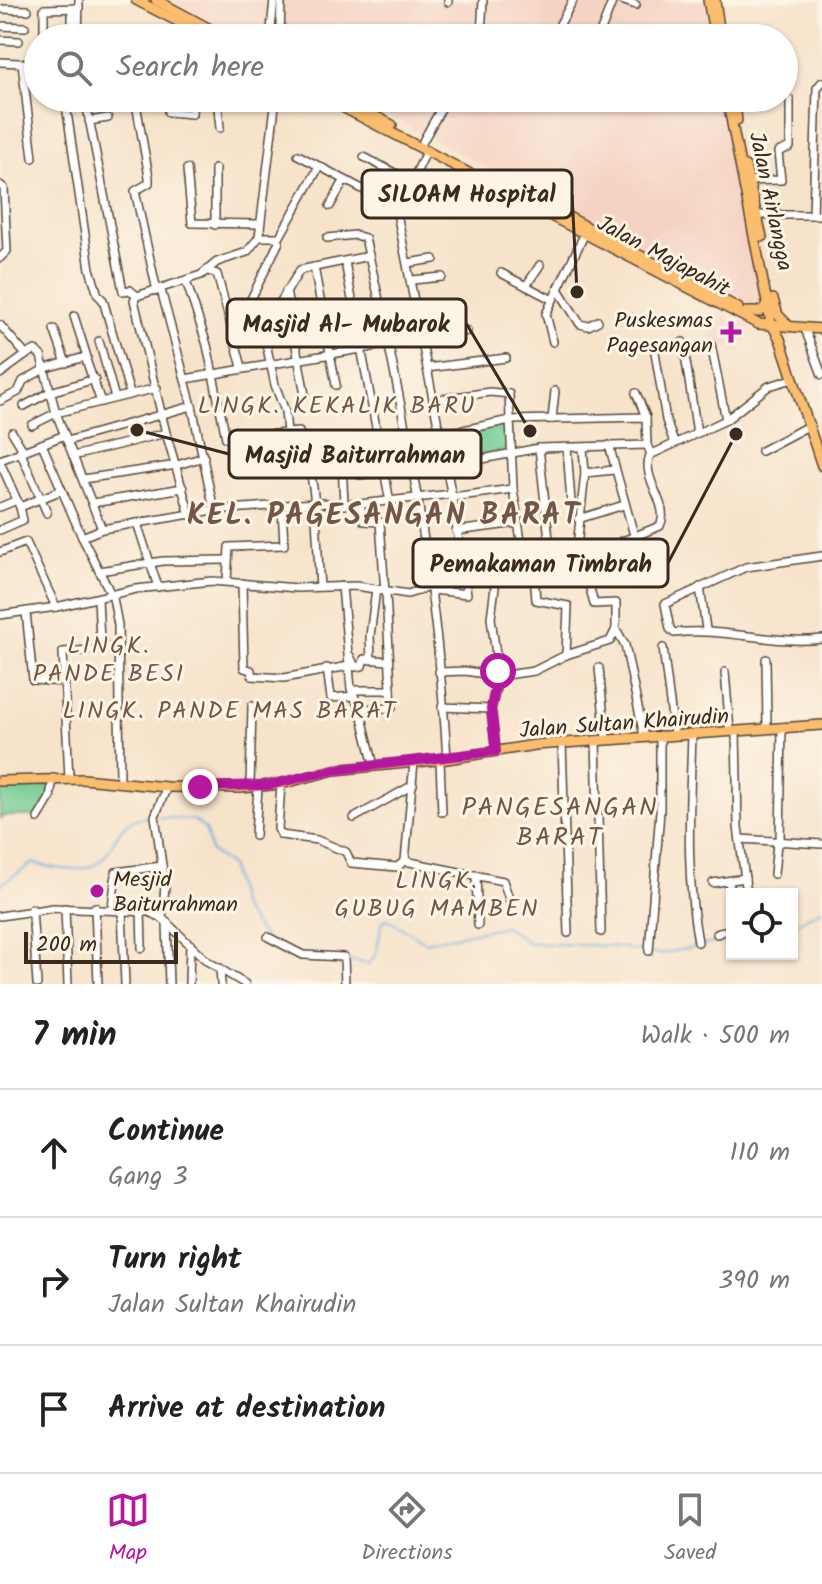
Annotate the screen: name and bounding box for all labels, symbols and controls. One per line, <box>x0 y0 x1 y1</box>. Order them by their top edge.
search box <box>24 24 798 112</box>
text: Search here <box>116 44 264 92</box>
icon: search <box>52 46 96 90</box>
street label: Jalan Airlangga <box>738 129 801 274</box>
callout: SILOAM Hospital <box>362 170 572 218</box>
text: SILOAM Hospital <box>378 176 556 215</box>
street label: Jalan Majapahit <box>590 207 736 307</box>
callout: Masjid Al- Mubarok <box>227 299 466 347</box>
place label: Puskesmas Pagesangan <box>606 304 714 364</box>
text: Masjid Al- Mubarok <box>243 306 451 345</box>
marker: Puskesmas Pagesangan <box>720 321 742 343</box>
district label: LINGK. KEKALIK BARU <box>198 387 476 426</box>
callout: Masjid Baiturrahman <box>229 430 481 478</box>
text: Masjid Baiturrahman <box>245 437 465 476</box>
district label: KEL. PAGESANGAN BARAT <box>187 492 582 540</box>
callout: Pemakaman Timbrah <box>413 539 668 587</box>
text: Pemakaman Timbrah <box>430 546 652 585</box>
district label: LINGK. PANDE BESI <box>33 627 185 694</box>
route start <box>480 653 516 689</box>
district label: LINGK. PANDE MAS BARAT <box>62 692 398 731</box>
street label: Jalan Sultan Khairudin <box>518 700 730 749</box>
route end <box>182 769 218 805</box>
district label: PANGESANGAN BARAT <box>461 787 659 859</box>
district label: LINGK. GUBUG MAMBEN <box>335 862 539 929</box>
place label: Mesjid Baiturrahman <box>113 863 238 923</box>
marker: Mesjid Baiturrahman <box>88 882 106 900</box>
map controls <box>726 888 798 960</box>
button: locate <box>726 888 798 960</box>
scale bar <box>24 928 178 964</box>
text: 200 m <box>36 928 97 963</box>
text: 7 min <box>32 1009 117 1063</box>
text: Walk · 500 m <box>641 1015 790 1057</box>
text: Continue <box>108 1108 224 1156</box>
icon: ahead <box>32 1131 76 1175</box>
text: 110 m <box>730 1132 790 1174</box>
text: Gang 3 <box>108 1156 188 1198</box>
text: Turn right <box>108 1236 241 1284</box>
icon: right <box>32 1259 76 1303</box>
text: 390 m <box>718 1260 790 1302</box>
text: Jalan Sultan Khairudin <box>108 1284 356 1326</box>
text: Arrive at destination <box>108 1385 385 1433</box>
icon: arrive <box>32 1387 76 1431</box>
tab: Map <box>106 1488 150 1571</box>
tab: Directions <box>361 1488 453 1571</box>
tab: Saved <box>664 1488 716 1571</box>

